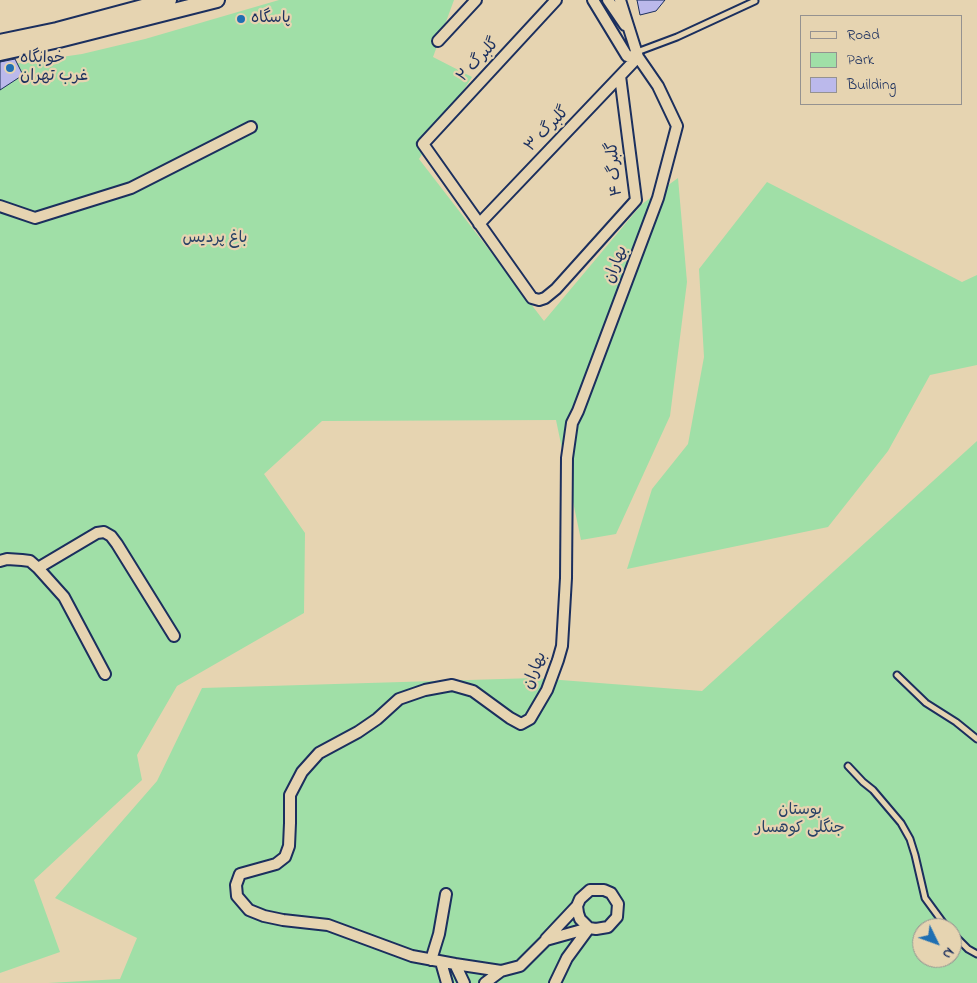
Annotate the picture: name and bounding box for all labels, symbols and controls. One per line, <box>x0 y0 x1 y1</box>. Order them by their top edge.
place label: پاسگاه <box>251 9 291 29</box>
marker: پاسگاه <box>235 13 247 25</box>
legend <box>800 15 962 105</box>
text: Road <box>847 24 880 46</box>
street label: گلبرگ ۲ <box>454 35 504 87</box>
place label: خوابگاه غرب تهران <box>20 49 88 87</box>
text: Park <box>847 49 874 71</box>
marker: خوابگاه غرب تهران <box>4 62 16 74</box>
text: Building <box>847 74 896 96</box>
street label: گلبرگ ۳ <box>522 103 574 157</box>
street label: گلبرگ ۴ <box>604 141 628 197</box>
park label: باغ پردیس <box>183 229 247 249</box>
street label: بهاران <box>601 244 633 286</box>
street label: بهاران <box>520 650 552 692</box>
park label: بوستان جنگلی کوهسار <box>755 801 845 839</box>
north arrow <box>912 918 962 968</box>
text: N <box>937 942 959 963</box>

